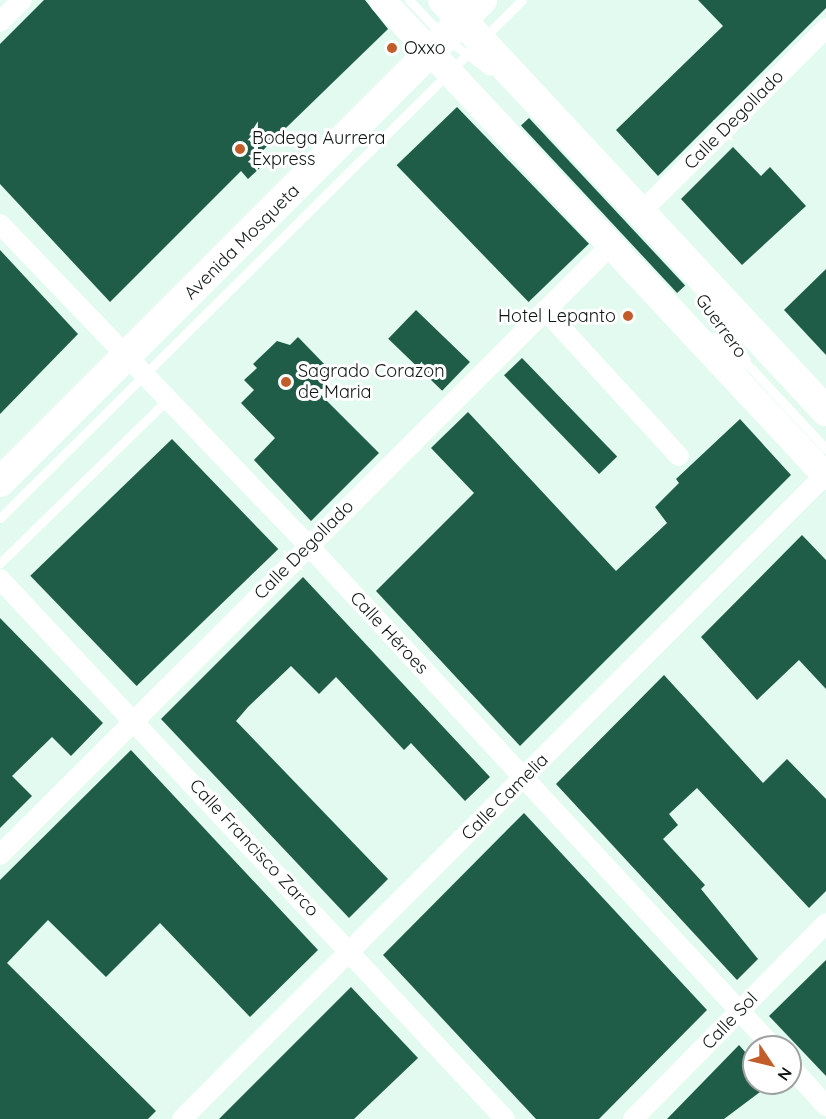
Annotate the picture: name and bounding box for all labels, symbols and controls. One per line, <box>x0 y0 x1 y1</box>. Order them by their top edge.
place label: Oxxo <box>404 37 446 59</box>
marker: Oxxo <box>385 41 399 55</box>
street label: Calle Degollado <box>680 66 788 174</box>
place label: Bodega Aurrera Express <box>252 128 385 170</box>
marker: Bodega Aurrera Express <box>233 142 247 156</box>
street label: Avenida Mosqueta <box>180 180 304 304</box>
street label: Guerrero <box>691 290 751 362</box>
place label: Hotel Lepanto <box>498 305 616 327</box>
marker: Hotel Lepanto <box>621 309 635 323</box>
place label: Sagrado Corazon de Maria <box>298 361 445 404</box>
marker: Sagrado Corazon de Maria <box>279 375 293 389</box>
street label: Calle Degollado <box>250 496 358 604</box>
street label: Calle Héroes <box>345 587 433 679</box>
street label: Calle Camelia <box>457 749 553 845</box>
street label: Calle Francisco Zarco <box>185 775 323 921</box>
street label: Calle Sol <box>698 988 762 1054</box>
north arrow <box>742 1035 802 1095</box>
text: N <box>774 1064 797 1085</box>

